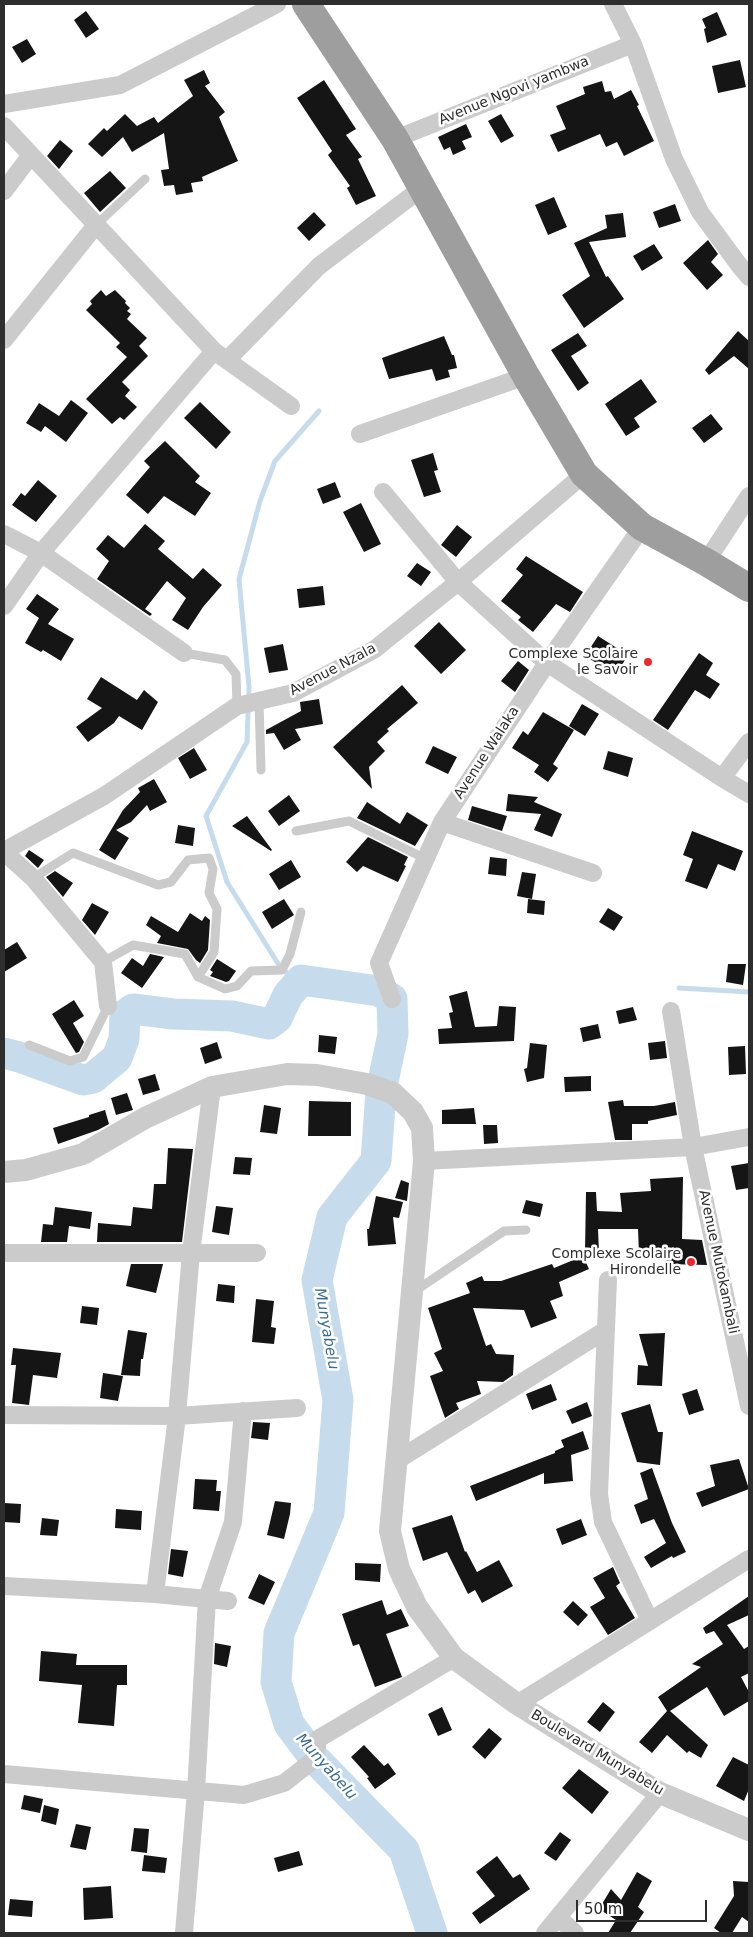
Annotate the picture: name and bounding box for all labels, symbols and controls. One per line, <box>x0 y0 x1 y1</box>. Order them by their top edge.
street label: Avenue Ngovi yambwa <box>436 53 592 129</box>
street label: Avenue Nzala <box>287 640 379 700</box>
place label: Complexe Scolaire le Savoir <box>508 646 638 679</box>
marker: Complexe Scolaire le Savoir <box>642 656 654 668</box>
street label: Avenue Walaka <box>451 704 523 802</box>
street label: Avenue Mutokambali <box>695 1188 741 1336</box>
place label: Complexe Scolaire Hirondelle <box>551 1246 681 1278</box>
marker: Complexe Scolaire Hirondelle <box>685 1256 697 1268</box>
water label: Munyabelu <box>310 1287 342 1371</box>
street label: Boulevard Munyabelu <box>527 1707 667 1799</box>
water label: Munyabelu <box>292 1730 360 1804</box>
scale bar <box>578 1890 709 1922</box>
text: 50 m <box>584 1900 622 1918</box>

